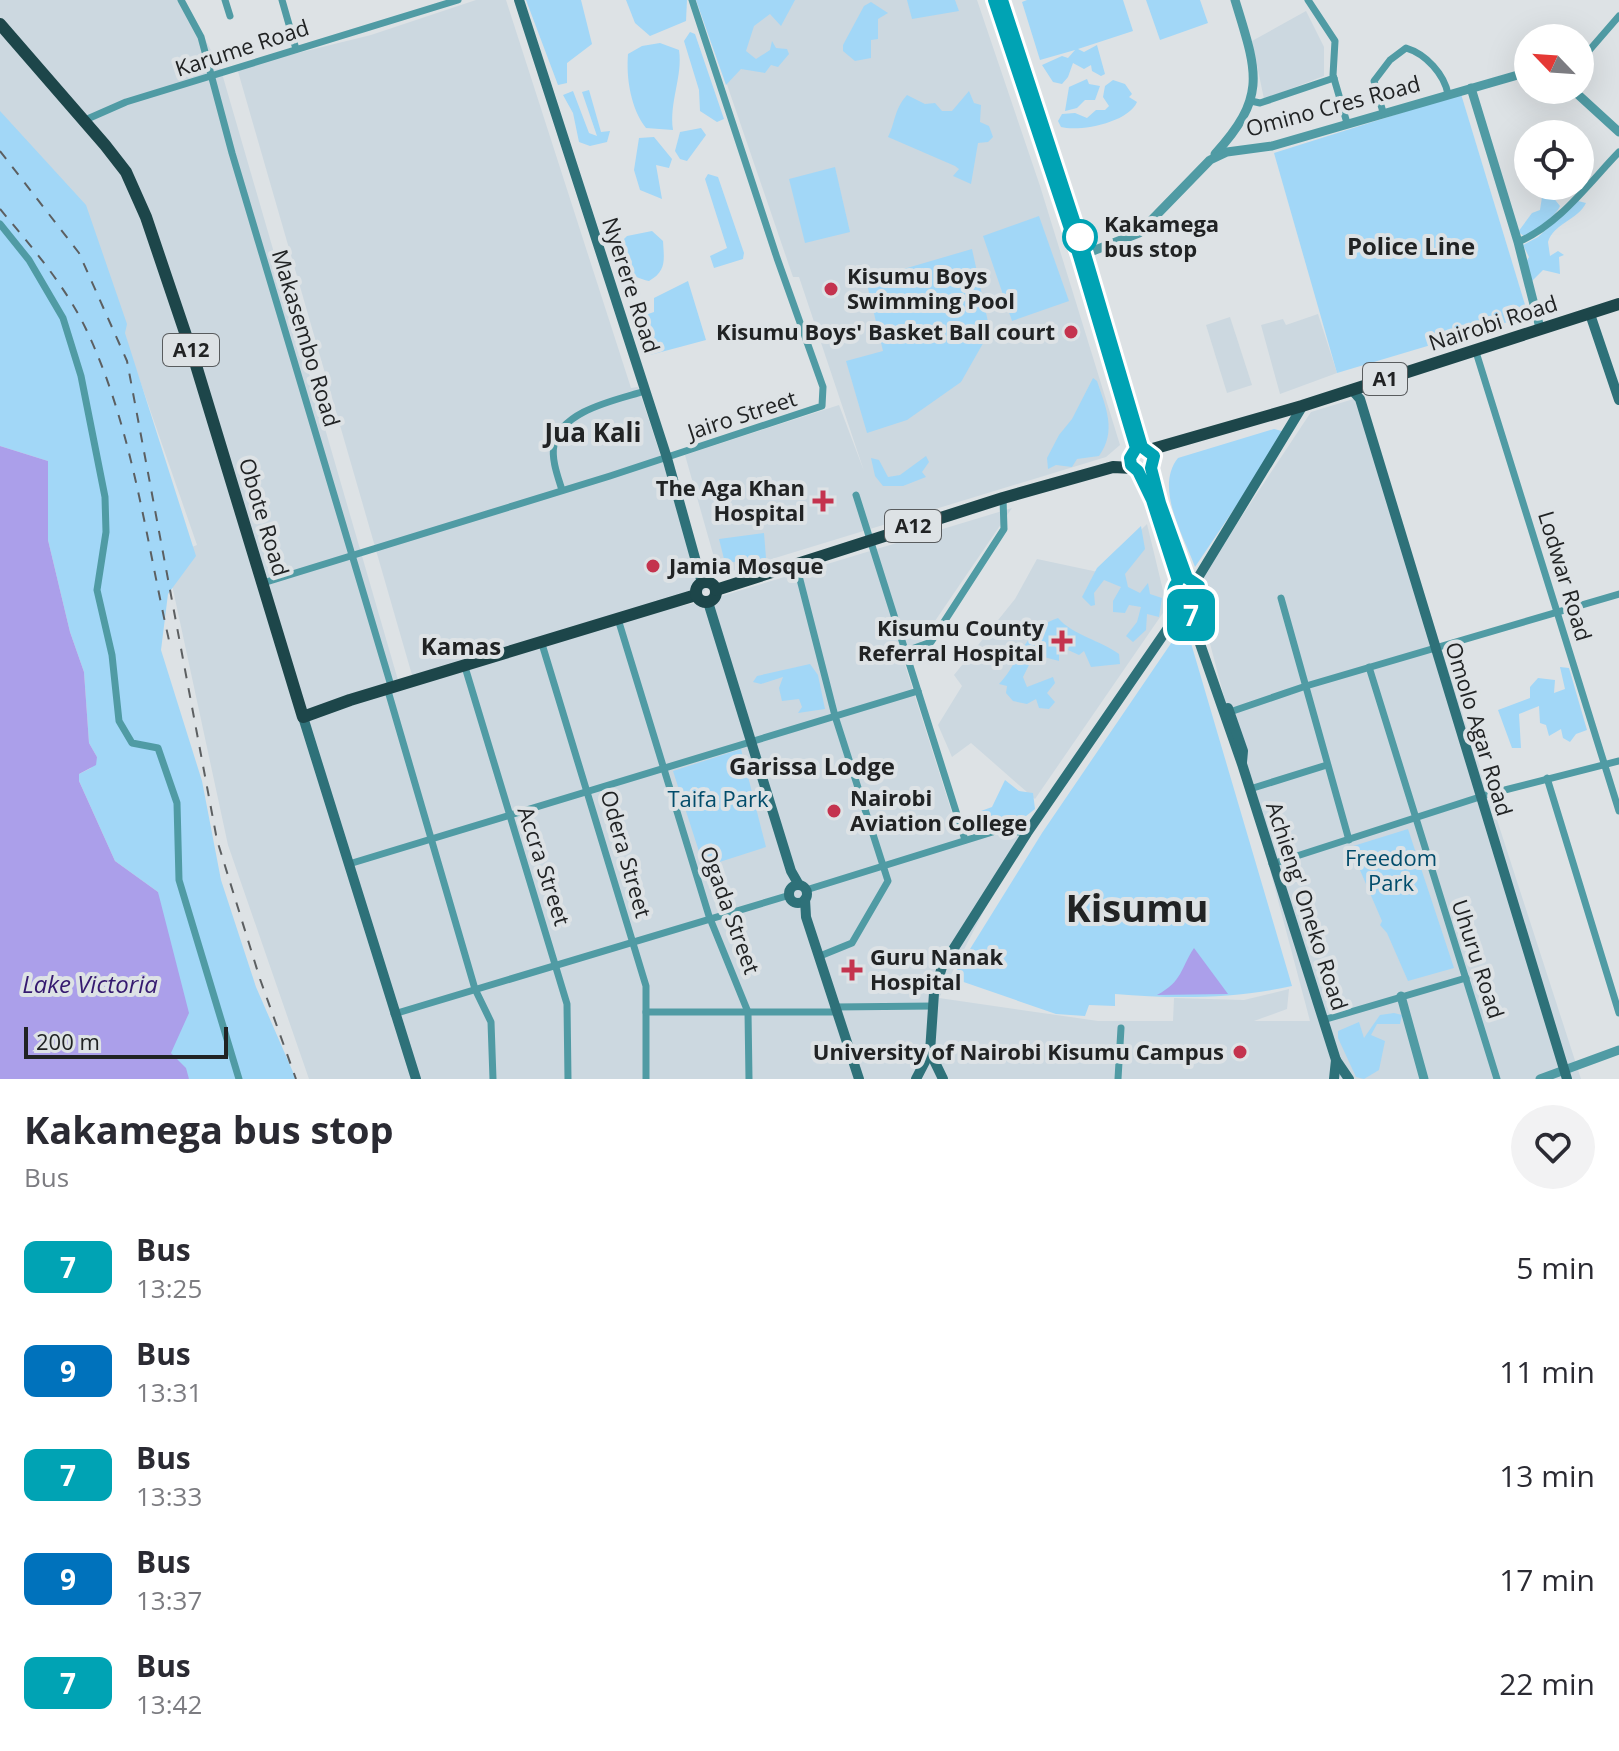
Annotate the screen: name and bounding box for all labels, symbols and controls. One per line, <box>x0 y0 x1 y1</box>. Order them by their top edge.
street label: Karume Road <box>171 11 312 83</box>
north arrow <box>1514 24 1594 104</box>
map controls <box>1514 24 1594 200</box>
street label: Omino Cres Road <box>1242 67 1423 143</box>
button: locate <box>1514 120 1594 200</box>
place label: Kakamega bus stop <box>1104 208 1219 263</box>
street label: Nyerere Road <box>596 213 668 356</box>
marker: Kakamega bus stop <box>1063 220 1097 254</box>
district label: Police Line <box>1347 229 1475 262</box>
street label: Makasembo Road <box>266 245 348 430</box>
place label: Kisumu Boys Swimming Pool <box>847 260 1015 315</box>
marker: Kisumu Boys Swimming Pool <box>822 280 840 298</box>
street label: Nairobi Road <box>1424 287 1561 357</box>
place label: Kisumu Boys' Basket Ball court <box>716 316 1055 346</box>
marker: Kisumu Boys' Basket Ball court <box>1062 323 1080 341</box>
road number: A12 <box>163 334 219 366</box>
road number: A1 <box>1363 363 1407 395</box>
street label: Jairo Street <box>681 382 800 446</box>
district label: Jua Kali <box>543 414 642 450</box>
street label: Obote Road <box>233 454 297 580</box>
place label: The Aga Khan Hospital <box>656 472 805 527</box>
marker: The Aga Khan Hospital <box>812 490 834 512</box>
street label: Lodwar Road <box>1532 507 1600 644</box>
road number: A12 <box>885 510 941 542</box>
place label: Jamia Mosque <box>667 550 824 580</box>
marker: Jamia Mosque <box>644 557 662 575</box>
line badge: 7 <box>1165 589 1217 641</box>
text: 7 <box>1183 596 1199 634</box>
place label: Kisumu County Referral Hospital <box>858 612 1044 667</box>
district label: Kamas <box>421 629 501 662</box>
marker: Kisumu County Referral Hospital <box>1051 630 1073 652</box>
street label: Omolo Agar Road <box>1439 638 1521 819</box>
district label: Garissa Lodge <box>729 749 895 782</box>
place label: Nairobi Aviation College <box>850 782 1027 837</box>
park label: Taifa Park <box>667 783 769 813</box>
street label: Odera Street <box>594 786 660 921</box>
street label: Achieng' Oneko Road <box>1260 797 1356 1014</box>
street label: Accra Street <box>512 802 578 929</box>
marker: Nairobi Aviation College <box>825 802 843 820</box>
street label: Ogada Street <box>694 842 768 978</box>
park label: Freedom Park <box>1345 842 1437 897</box>
district label: Kisumu <box>1066 881 1208 933</box>
street label: Uhuru Road <box>1446 895 1512 1022</box>
place label: Guru Nanak Hospital <box>870 941 1003 996</box>
marker: Guru Nanak Hospital <box>841 959 863 981</box>
water label: Lake Victoria <box>22 967 158 1000</box>
scale bar <box>24 1023 228 1059</box>
text: 200 m <box>36 1026 100 1056</box>
place label: University of Nairobi Kisumu Campus <box>813 1036 1224 1066</box>
marker: University of Nairobi Kisumu Campus <box>1231 1043 1249 1061</box>
text: Kakamega bus stop <box>24 1103 394 1155</box>
button: heart <box>1511 1105 1595 1189</box>
text: Bus <box>24 1159 69 1195</box>
text: Bus <box>136 1229 191 1270</box>
text: 5 min <box>1516 1247 1595 1288</box>
text: 7 <box>60 1248 76 1286</box>
text: 13:25 <box>136 1270 202 1306</box>
text: Bus <box>136 1333 191 1374</box>
text: 11 min <box>1499 1351 1595 1392</box>
text: 9 <box>60 1352 76 1390</box>
text: 13:31 <box>136 1374 202 1410</box>
text: Bus <box>136 1437 191 1478</box>
text: 13 min <box>1499 1455 1595 1496</box>
text: 7 <box>60 1456 76 1494</box>
text: 13:33 <box>136 1478 202 1514</box>
text: Bus <box>136 1541 191 1582</box>
text: 17 min <box>1499 1559 1595 1600</box>
text: 9 <box>60 1560 76 1598</box>
text: 13:37 <box>136 1582 202 1618</box>
text: Bus <box>136 1645 191 1686</box>
text: 22 min <box>1499 1663 1595 1704</box>
text: 7 <box>60 1664 76 1702</box>
text: 13:42 <box>136 1686 202 1722</box>

